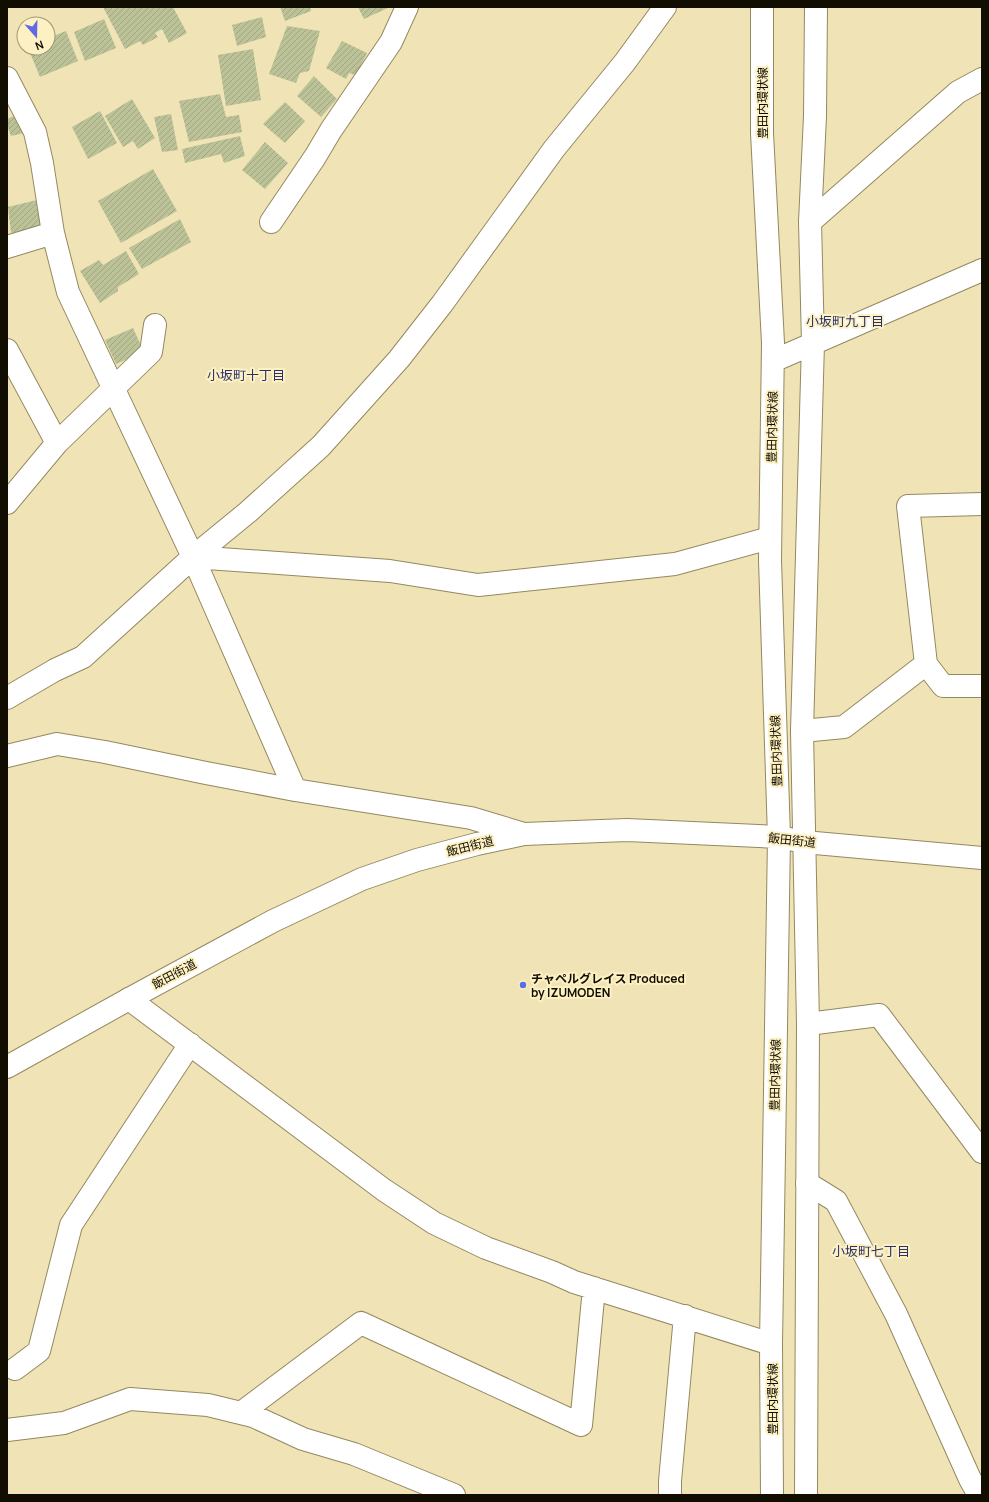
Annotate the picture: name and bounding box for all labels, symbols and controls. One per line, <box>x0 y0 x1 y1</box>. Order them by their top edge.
north arrow <box>16 16 56 56</box>
text: N <box>33 37 46 54</box>
street label: 豊田内環状線 <box>754 67 771 139</box>
district label: 小坂町九丁目 <box>806 312 884 330</box>
district label: 小坂町十丁目 <box>207 366 285 384</box>
street label: 豊田内環状線 <box>763 391 781 463</box>
street label: 豊田内環状線 <box>766 715 786 787</box>
street label: 飯田街道 <box>767 829 817 851</box>
street label: 飯田街道 <box>445 832 495 860</box>
street label: 飯田街道 <box>149 955 199 993</box>
place label: チャペルグレイス Produced by IZUMODEN <box>531 970 685 1001</box>
marker: チャペルグレイス Produced by IZUMODEN <box>518 980 528 990</box>
street label: 豊田内環状線 <box>766 1039 784 1111</box>
district label: 小坂町七丁目 <box>832 1242 910 1260</box>
street label: 豊田内環状線 <box>764 1363 781 1435</box>

